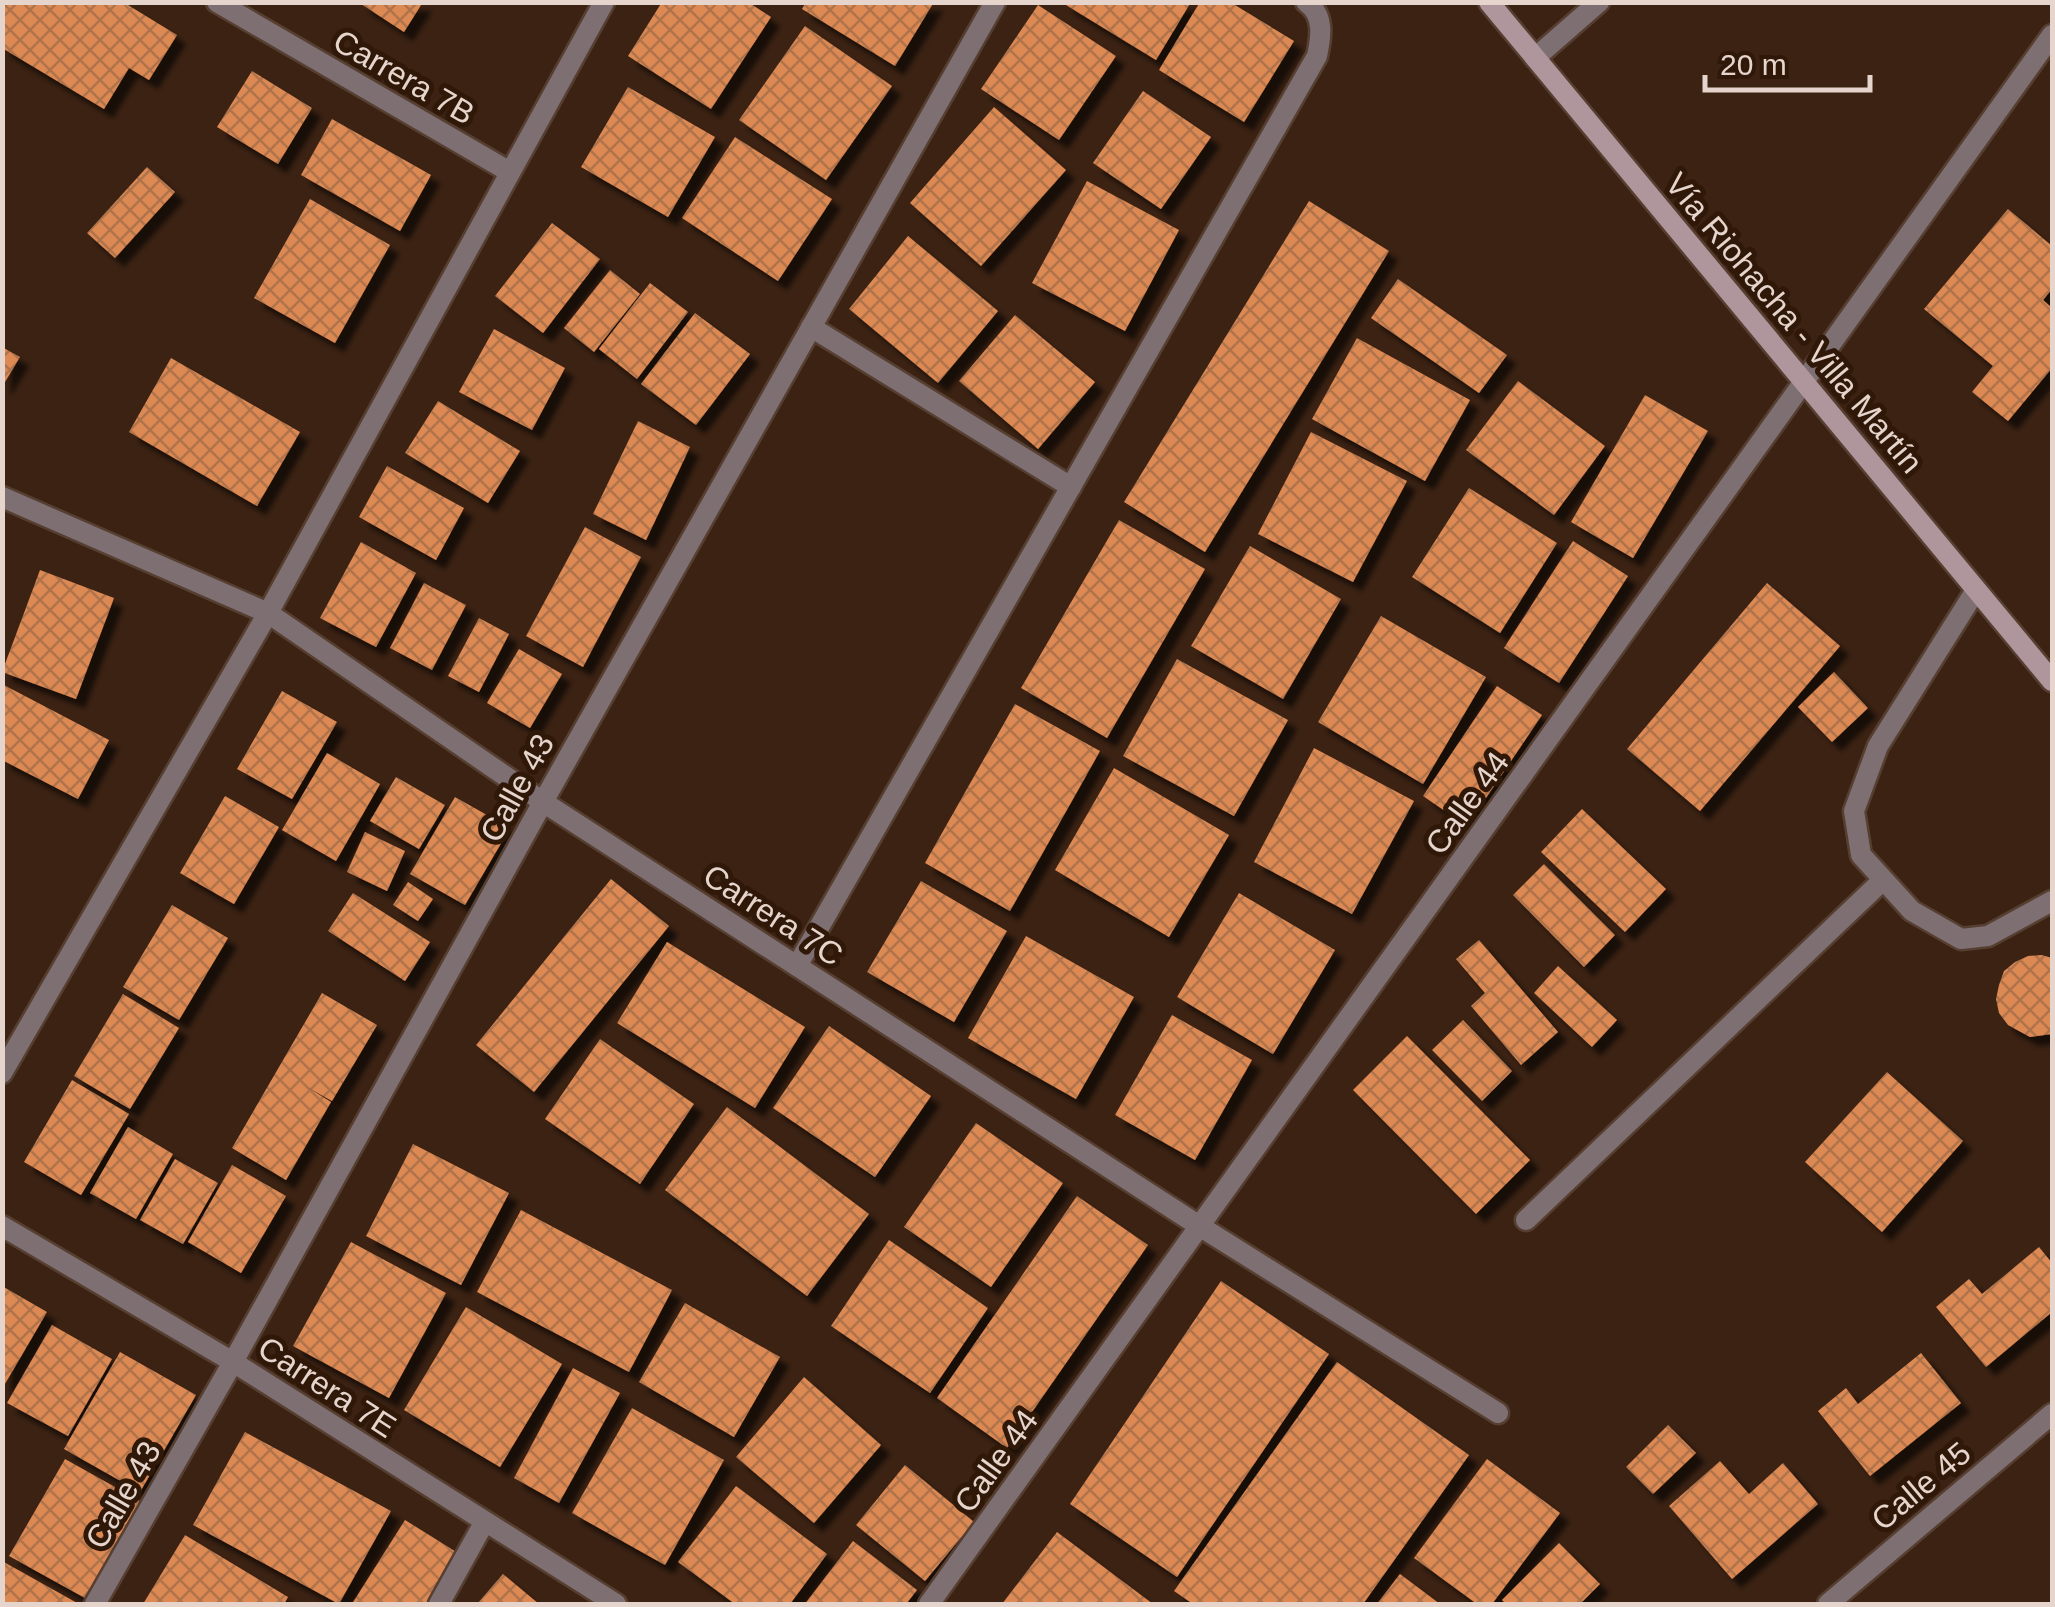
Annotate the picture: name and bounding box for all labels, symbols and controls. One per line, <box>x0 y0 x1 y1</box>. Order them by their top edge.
street label: Carrera 7B <box>327 22 481 132</box>
scale bar <box>1705 30 1870 92</box>
text: 20 m <box>1720 48 1787 81</box>
street label: Vía Riohacha - Villa Martín <box>1658 166 1930 480</box>
street label: Calle 43 <box>473 728 561 848</box>
street label: Calle 44 <box>1418 745 1516 861</box>
street label: Carrera 7C <box>697 857 849 973</box>
street label: Carrera 7E <box>252 1329 402 1445</box>
street label: Calle 44 <box>947 1403 1045 1519</box>
street label: Calle 45 <box>1864 1434 1978 1538</box>
street label: Calle 43 <box>78 1435 168 1555</box>

